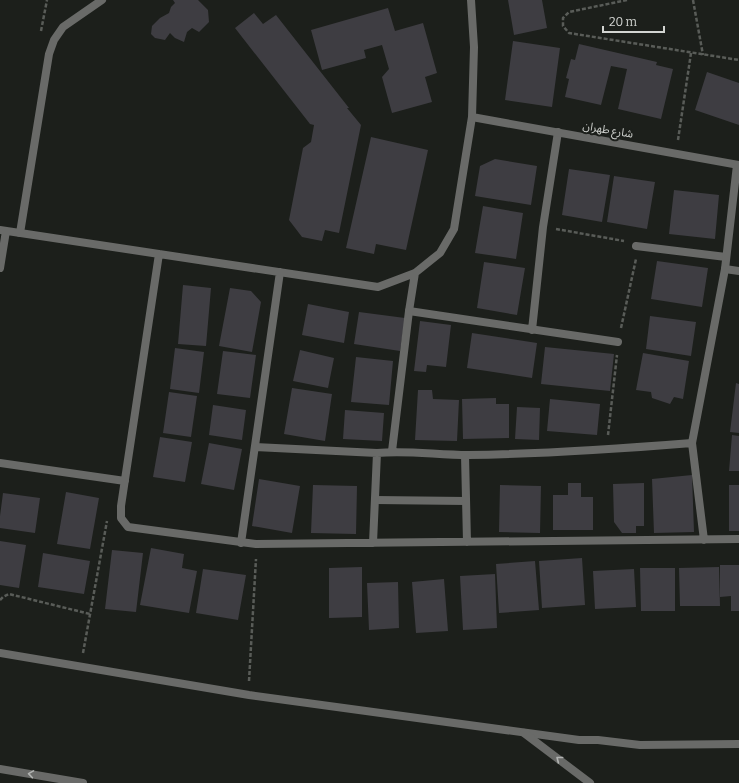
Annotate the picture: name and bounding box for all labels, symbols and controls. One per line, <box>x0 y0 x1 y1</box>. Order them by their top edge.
scale bar <box>603 8 664 34</box>
text: 20 m <box>609 15 638 29</box>
street label: شارع طهران <box>582 119 635 142</box>
one-way arrow <box>556 757 563 764</box>
one-way arrow <box>28 770 34 779</box>

